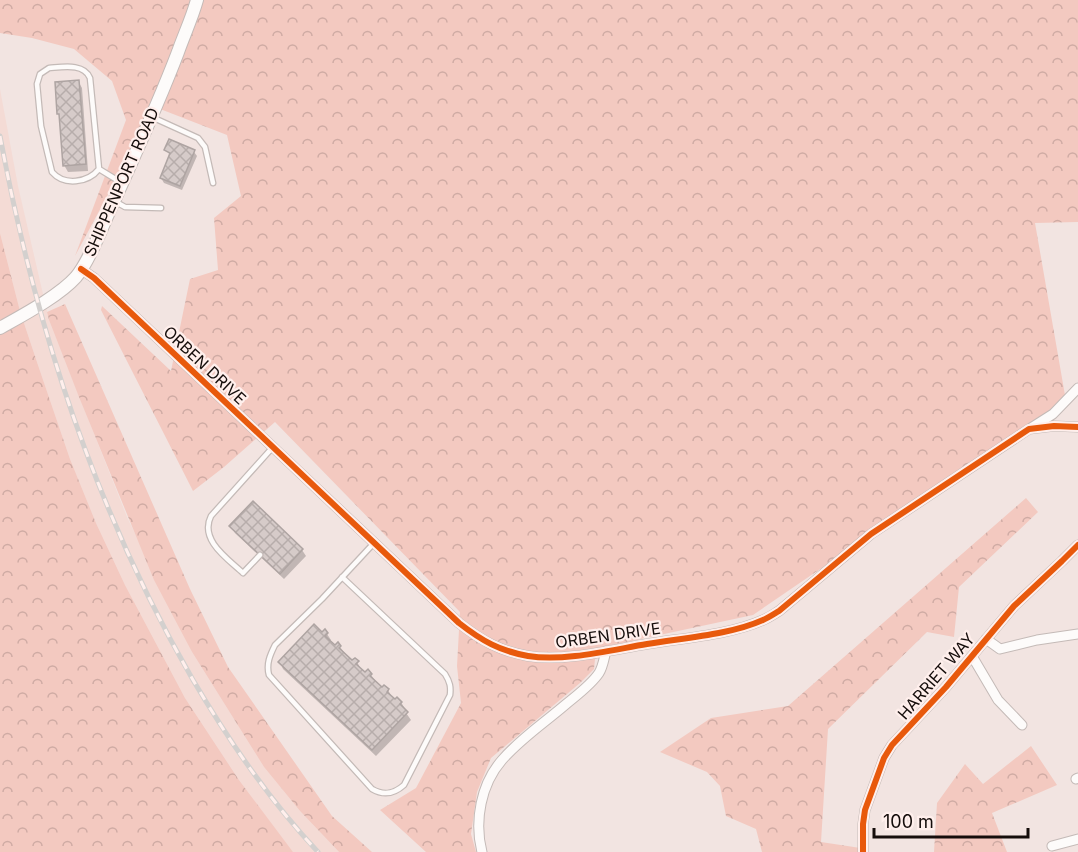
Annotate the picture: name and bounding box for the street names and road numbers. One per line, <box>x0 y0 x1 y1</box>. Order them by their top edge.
street label: SHIPPENPORT ROAD <box>79 105 163 259</box>
street label: ORBEN DRIVE <box>159 322 251 408</box>
street label: ORBEN DRIVE <box>554 618 662 652</box>
street label: HARRIET WAY <box>893 629 979 723</box>

